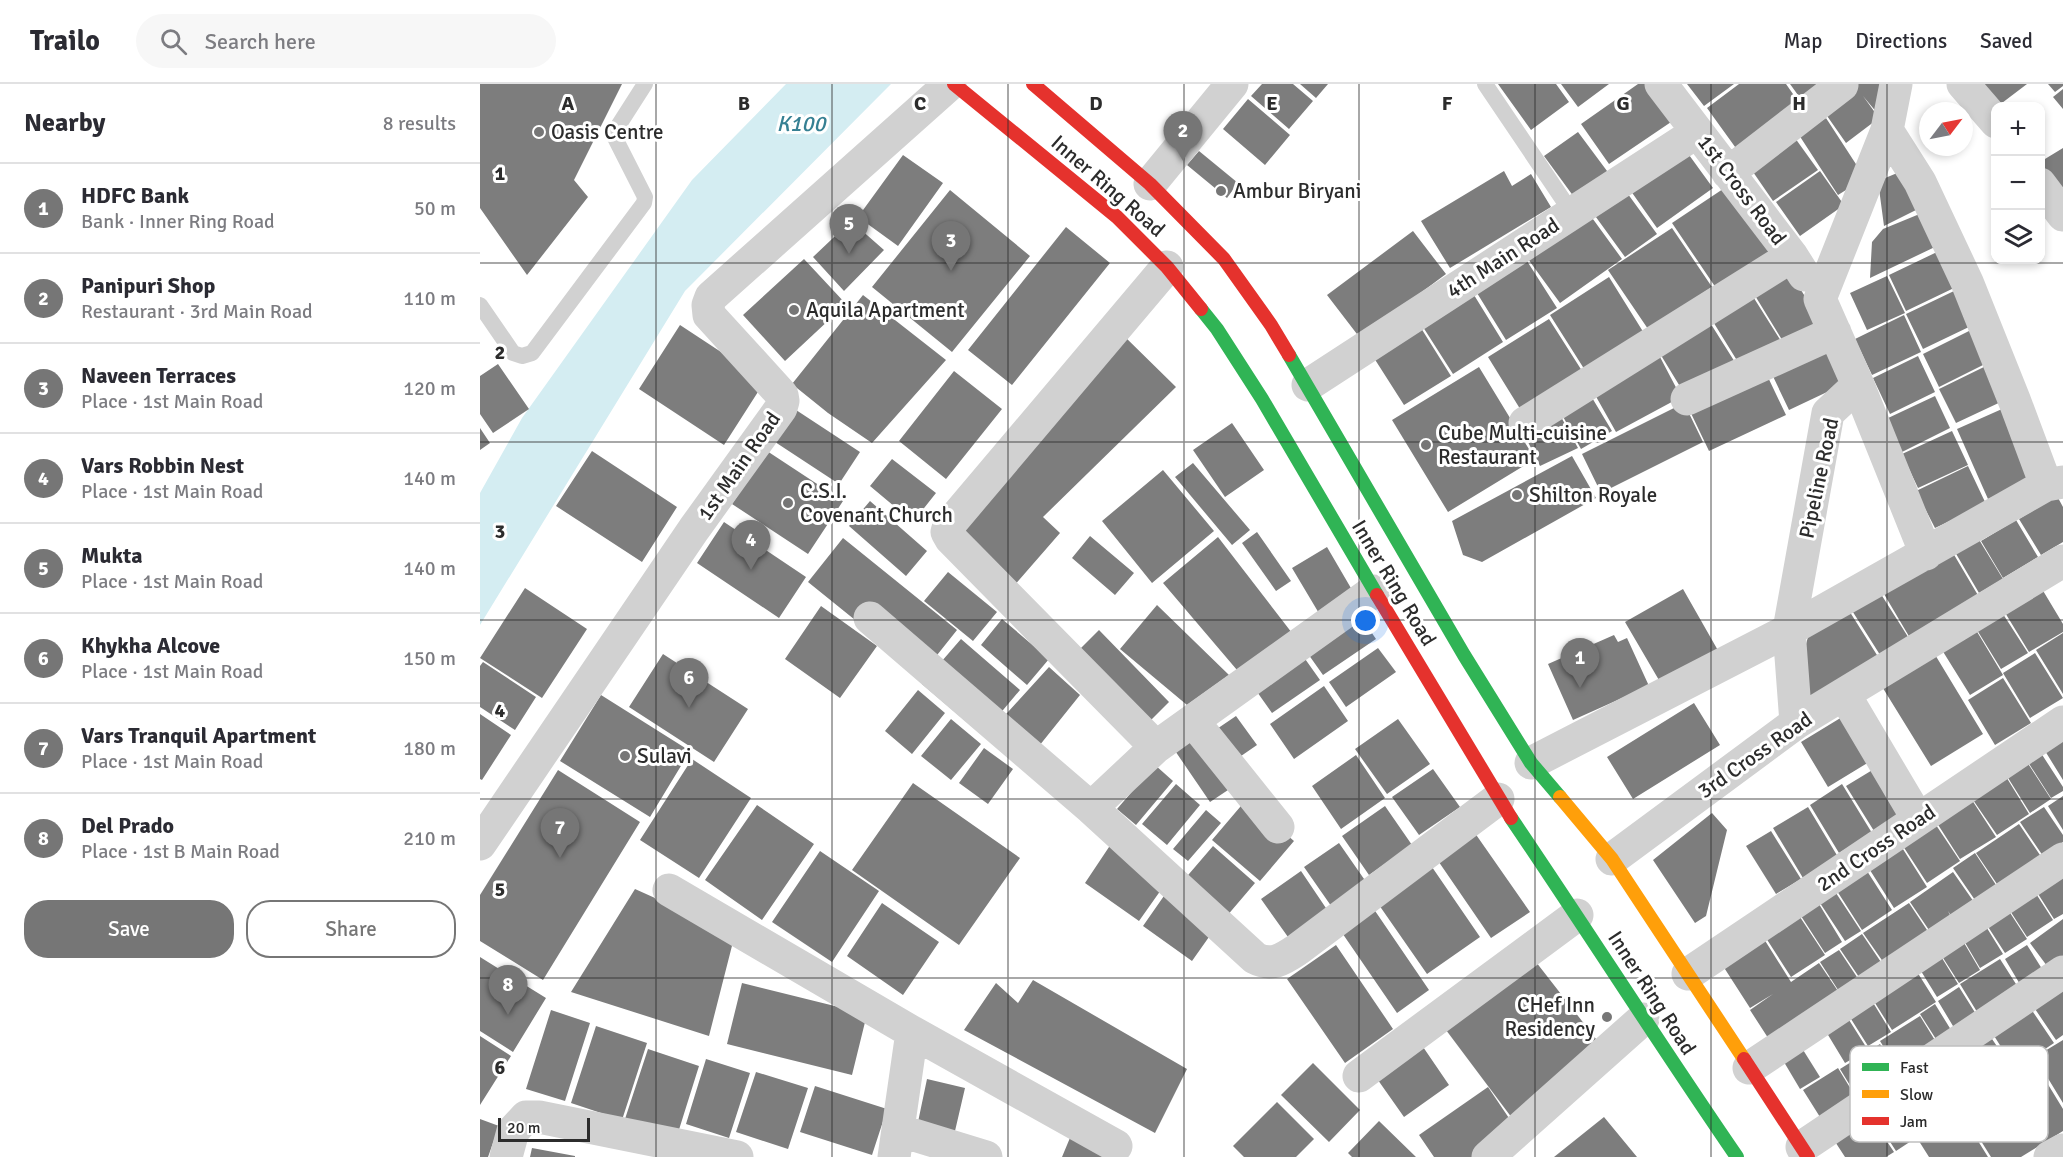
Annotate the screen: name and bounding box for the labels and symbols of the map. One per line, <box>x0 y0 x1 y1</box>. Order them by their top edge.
text: A <box>562 91 575 116</box>
text: B <box>738 91 750 116</box>
text: C <box>914 91 926 116</box>
text: D <box>1089 91 1103 116</box>
text: E <box>1266 91 1278 116</box>
text: F <box>1442 91 1453 116</box>
text: G <box>1616 91 1630 116</box>
text: H <box>1792 91 1806 116</box>
north arrow <box>1919 102 1973 156</box>
water label: K100 <box>777 110 827 137</box>
pin: 2 <box>1164 112 1202 161</box>
place label: Oasis Centre <box>551 119 664 145</box>
marker: Oasis Centre <box>532 125 546 139</box>
street label: Inner Ring Road <box>1046 129 1170 243</box>
street label: 1st Cross Road <box>1692 130 1792 250</box>
text: 1 <box>495 161 506 186</box>
place label: Ambur Biryani <box>1233 178 1362 204</box>
marker: Ambur Biryani <box>1214 184 1228 198</box>
pin: 5 <box>830 204 868 254</box>
street label: 4th Main Road <box>1442 212 1564 304</box>
pin: 3 <box>932 222 970 271</box>
place label: Aquila Apartment <box>806 297 965 323</box>
marker: Aquila Apartment <box>787 303 801 317</box>
text: 2 <box>495 340 505 365</box>
street label: 1st Main Road <box>692 407 786 525</box>
street label: Pipeline Road <box>1794 415 1844 541</box>
place label: Cube Multi-cuisine Restaurant <box>1438 420 1607 470</box>
marker: Cube Multi-cuisine Restaurant <box>1419 438 1433 452</box>
place label: C.S.I. Covenant Church <box>800 478 953 528</box>
place label: Shilton Royale <box>1529 482 1657 508</box>
marker: Shilton Royale <box>1510 488 1524 502</box>
marker: C.S.I. Covenant Church <box>781 496 795 510</box>
street label: Inner Ring Road <box>1346 515 1442 651</box>
text: 3 <box>495 519 505 544</box>
pin: 4 <box>732 520 770 570</box>
your location <box>1351 606 1380 635</box>
pin: 1 <box>1560 638 1600 688</box>
pin: 6 <box>670 658 708 708</box>
text: 4 <box>495 698 506 723</box>
street label: 3rd Cross Road <box>1693 706 1817 804</box>
place label: Sulavi <box>637 743 692 769</box>
marker: Sulavi <box>618 749 632 763</box>
street label: 2nd Cross Road <box>1812 799 1940 897</box>
pin: 7 <box>540 808 580 858</box>
text: 5 <box>495 877 505 902</box>
street label: Inner Ring Road <box>1602 926 1702 1060</box>
pin: 8 <box>489 966 528 1015</box>
place label: CHef Inn Residency <box>1504 992 1595 1042</box>
marker: CHef Inn Residency <box>1600 1010 1614 1024</box>
legend <box>1850 1046 2048 1142</box>
text: 6 <box>495 1055 506 1080</box>
text: Fast <box>1900 1058 1929 1078</box>
text: Slow <box>1900 1085 1934 1105</box>
text: Jam <box>1900 1112 1928 1132</box>
scale bar <box>498 1115 590 1142</box>

